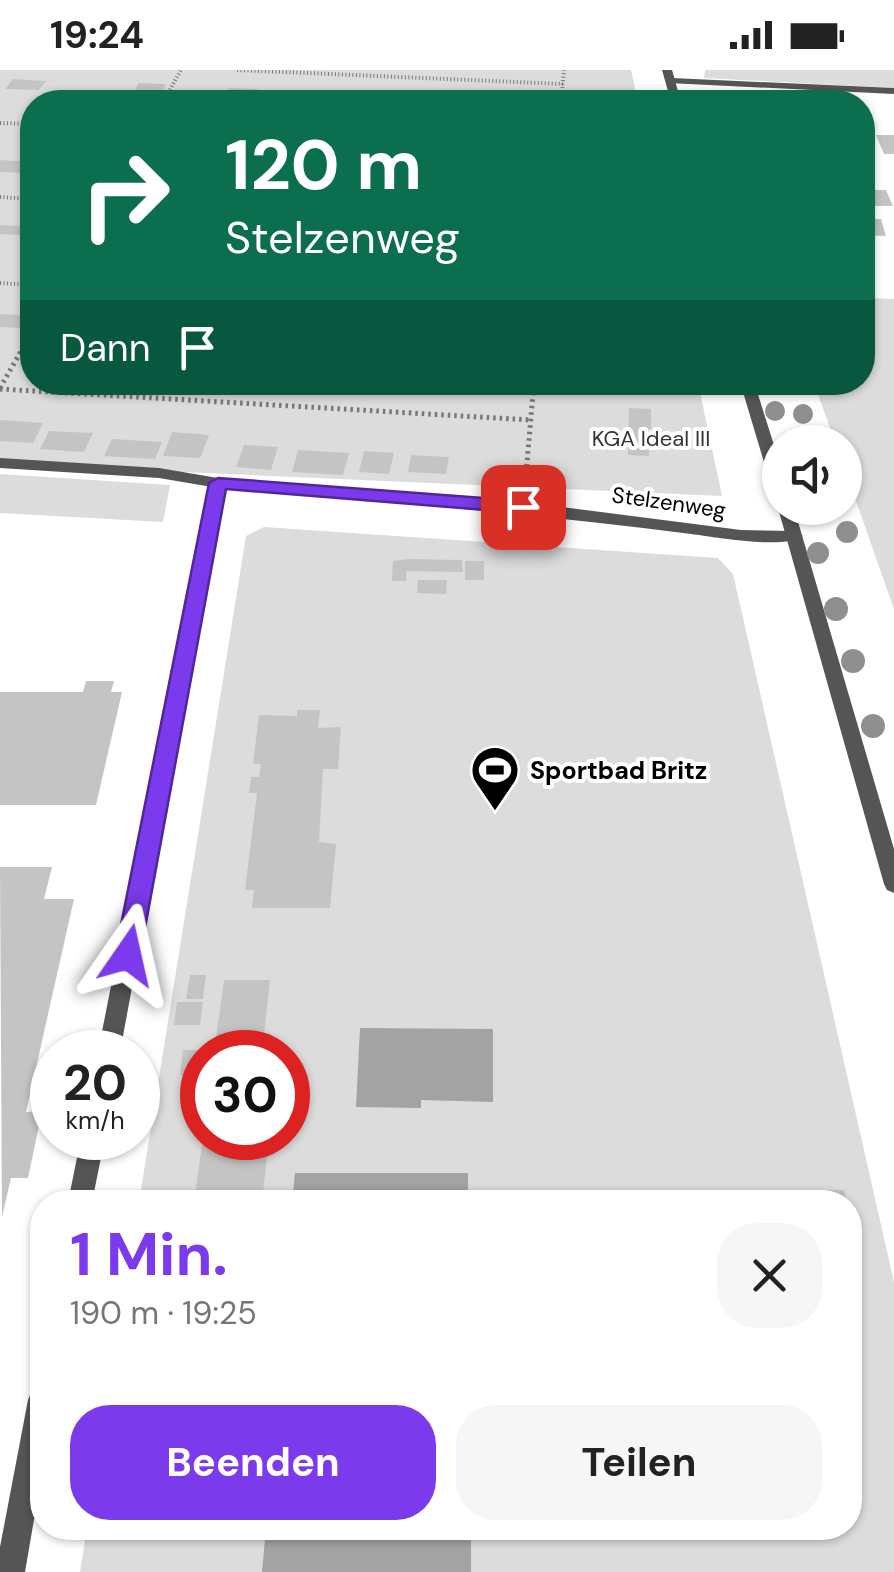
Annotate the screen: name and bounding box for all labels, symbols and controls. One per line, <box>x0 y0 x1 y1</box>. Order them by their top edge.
text: 19:24 <box>50 10 144 60</box>
text: 120 m <box>225 120 422 211</box>
icon: right <box>60 130 190 260</box>
text: Stelzenweg <box>225 208 460 267</box>
icon: arrive <box>170 320 225 375</box>
text: Dann <box>60 323 150 373</box>
park label: KGA Ideal III <box>592 424 710 453</box>
map controls <box>762 425 862 525</box>
button: sound <box>762 425 862 525</box>
pin <box>481 465 566 550</box>
icon: arrive <box>496 480 551 535</box>
street label: Stelzenweg <box>610 480 728 525</box>
sports icon: Sportbad Britz <box>469 744 521 812</box>
place label: Sportbad Britz <box>530 754 707 787</box>
position arrow <box>76 903 180 1007</box>
speed limit sign: 30 <box>180 1030 310 1160</box>
text: 20 <box>63 1050 127 1116</box>
text: km/h <box>65 1104 125 1137</box>
text: 1 Min. <box>70 1215 228 1294</box>
button: close <box>717 1223 822 1328</box>
text: 190 m · 19:25 <box>70 1292 257 1334</box>
button: Beenden <box>70 1405 436 1520</box>
button: Teilen <box>456 1405 822 1520</box>

